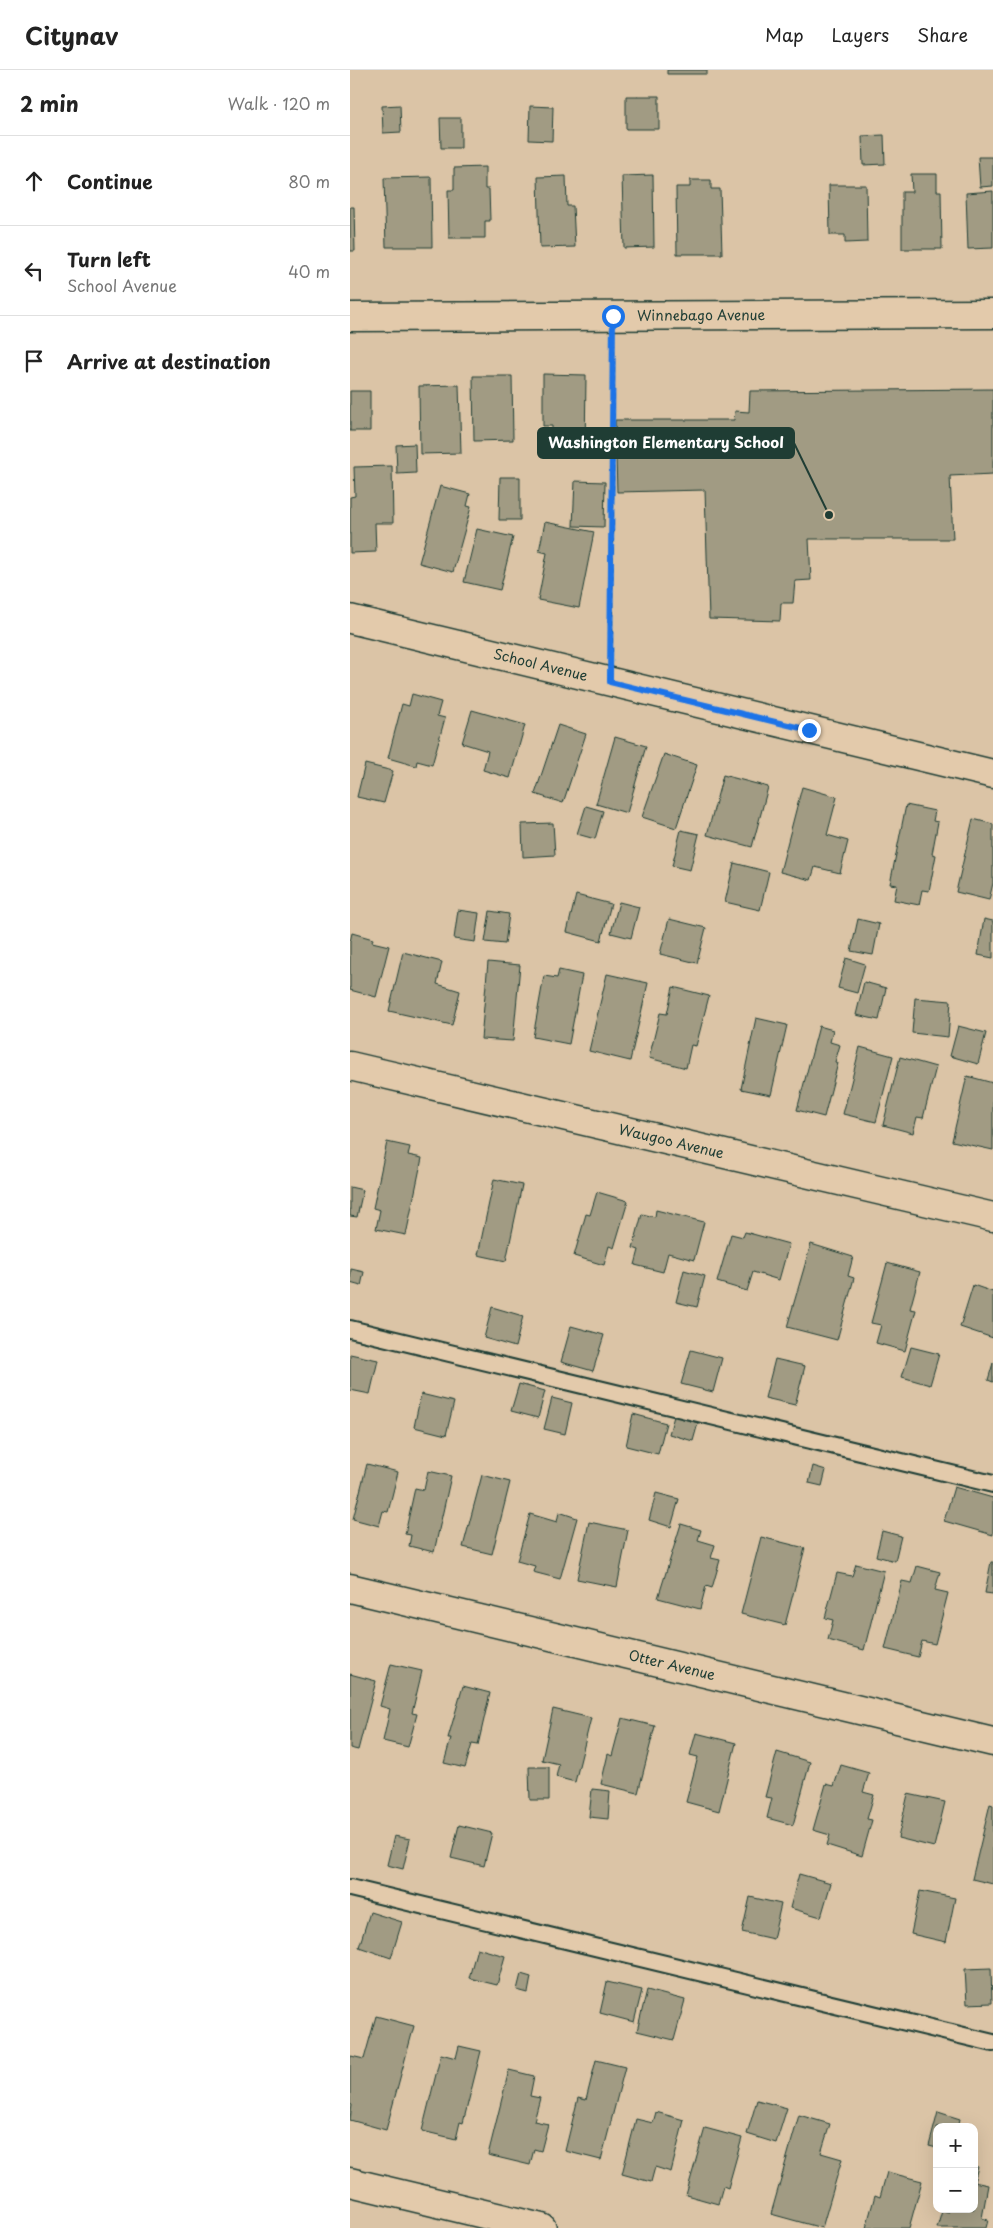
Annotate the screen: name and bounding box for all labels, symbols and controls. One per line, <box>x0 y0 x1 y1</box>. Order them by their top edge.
text: Citynav <box>25 17 118 53</box>
text: Map <box>765 21 804 48</box>
text: Layers <box>832 21 889 48</box>
text: Share <box>917 21 968 48</box>
text: 2 min <box>20 87 79 119</box>
text: Walk · 120 m <box>228 91 330 115</box>
icon: ahead <box>20 167 48 195</box>
text: Continue <box>67 167 153 195</box>
text: 80 m <box>288 169 330 193</box>
text: Turn left <box>67 245 151 273</box>
icon: left <box>20 257 48 285</box>
text: 40 m <box>288 259 330 283</box>
text: School Avenue <box>67 273 177 297</box>
street label: Winnebago Avenue <box>637 304 765 326</box>
route start <box>602 305 625 328</box>
icon: arrive <box>20 347 48 375</box>
text: Arrive at destination <box>67 347 271 375</box>
callout: Washington Elementary School <box>538 428 794 458</box>
text: Washington Elementary School <box>548 430 784 453</box>
street label: School Avenue <box>491 643 590 686</box>
route end <box>798 719 821 742</box>
street label: Waugoo Avenue <box>617 1118 727 1164</box>
street label: Otter Avenue <box>627 1644 718 1685</box>
map controls <box>933 2123 978 2213</box>
button: + <box>933 2123 978 2168</box>
button: − <box>933 2168 978 2213</box>

